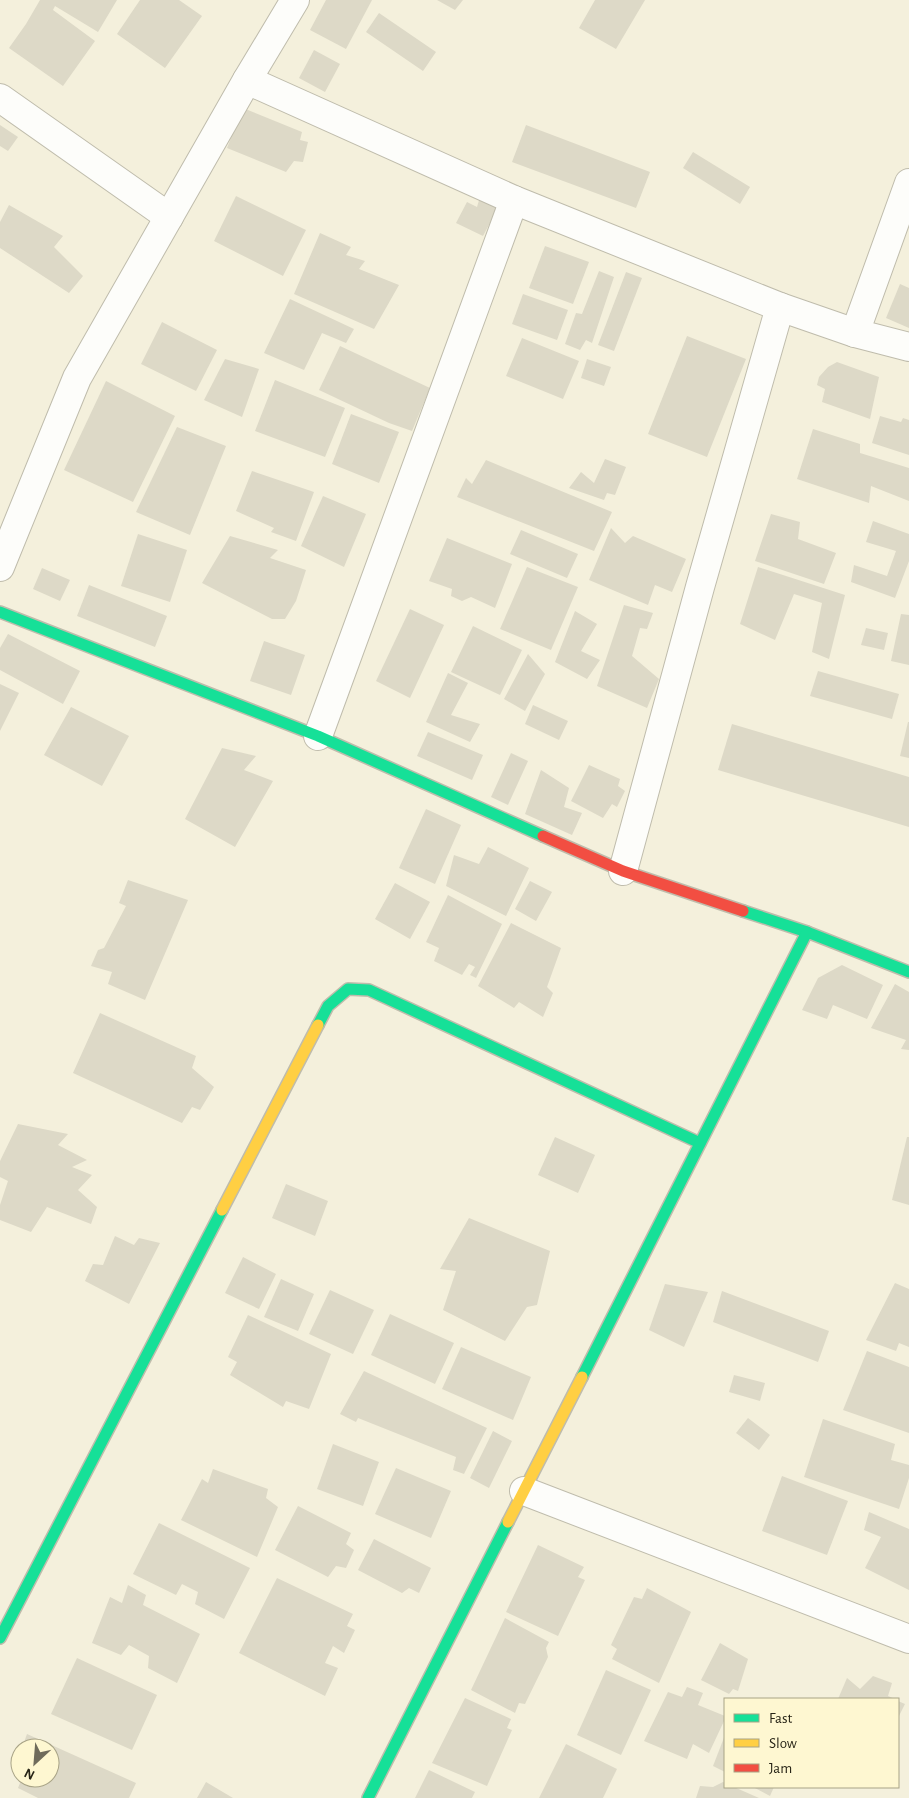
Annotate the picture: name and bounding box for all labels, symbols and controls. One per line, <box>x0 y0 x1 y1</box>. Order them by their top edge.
legend <box>724 1698 899 1788</box>
text: Fast <box>769 1711 793 1726</box>
text: Slow <box>769 1736 797 1751</box>
north arrow <box>10 1738 60 1788</box>
text: Jam <box>769 1761 792 1776</box>
text: N <box>22 1765 37 1782</box>

